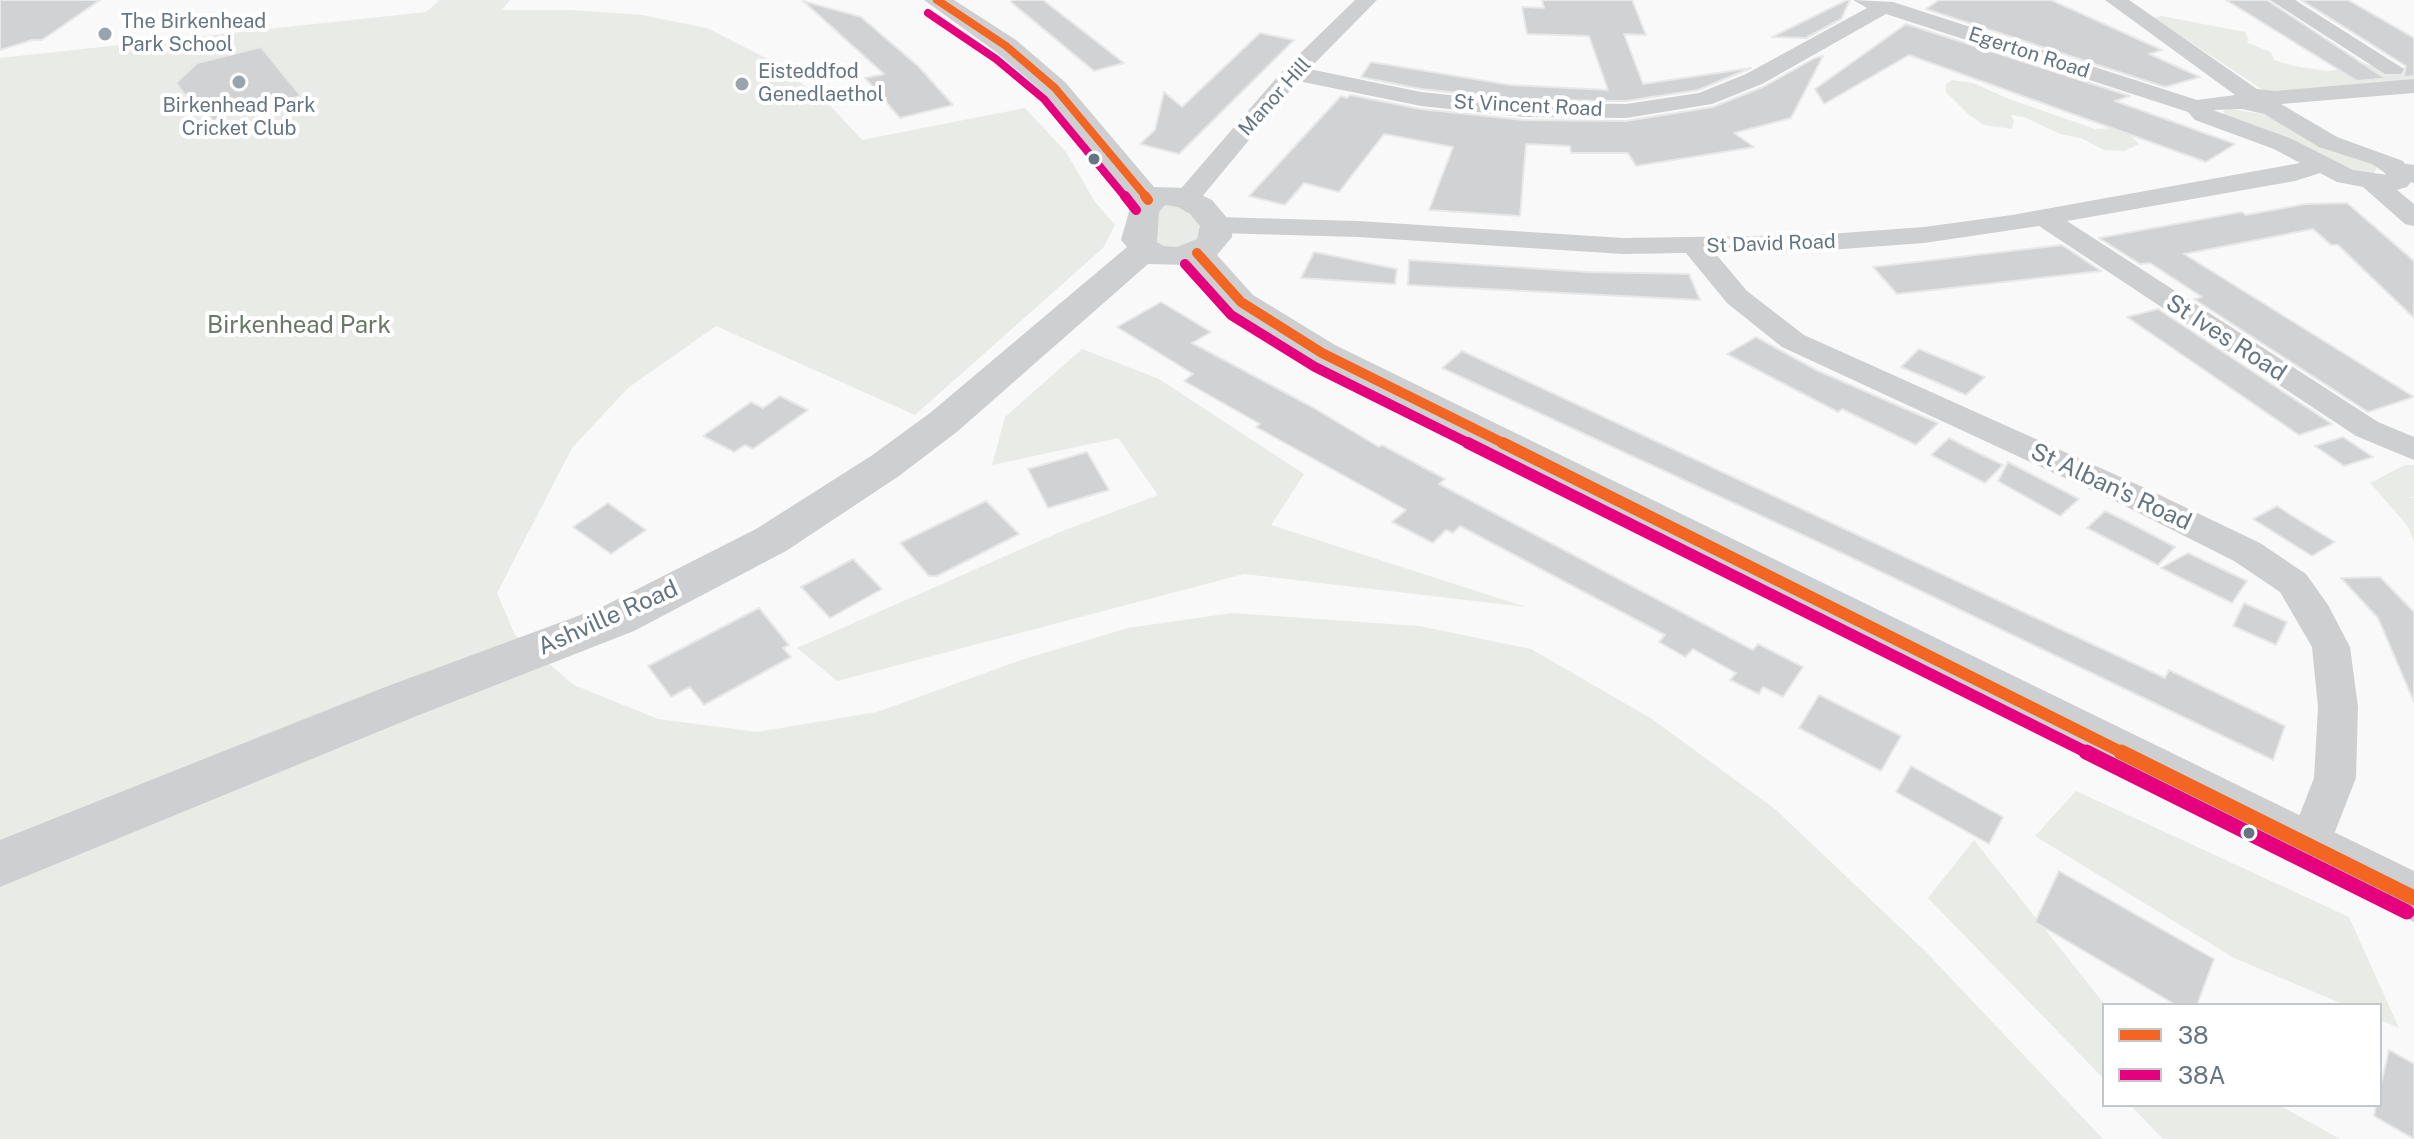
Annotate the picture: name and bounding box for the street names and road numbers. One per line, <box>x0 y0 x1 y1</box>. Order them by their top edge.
street label: Egerton Road <box>1966 22 2092 84</box>
street label: Manor Hill <box>1234 53 1316 141</box>
street label: St Vincent Road <box>1453 90 1603 122</box>
street label: St David Road <box>1706 230 1836 258</box>
street label: St Ives Road <box>2160 288 2292 388</box>
street label: St Alban's Road <box>2026 437 2196 537</box>
street label: Ashville Road <box>533 574 683 662</box>

